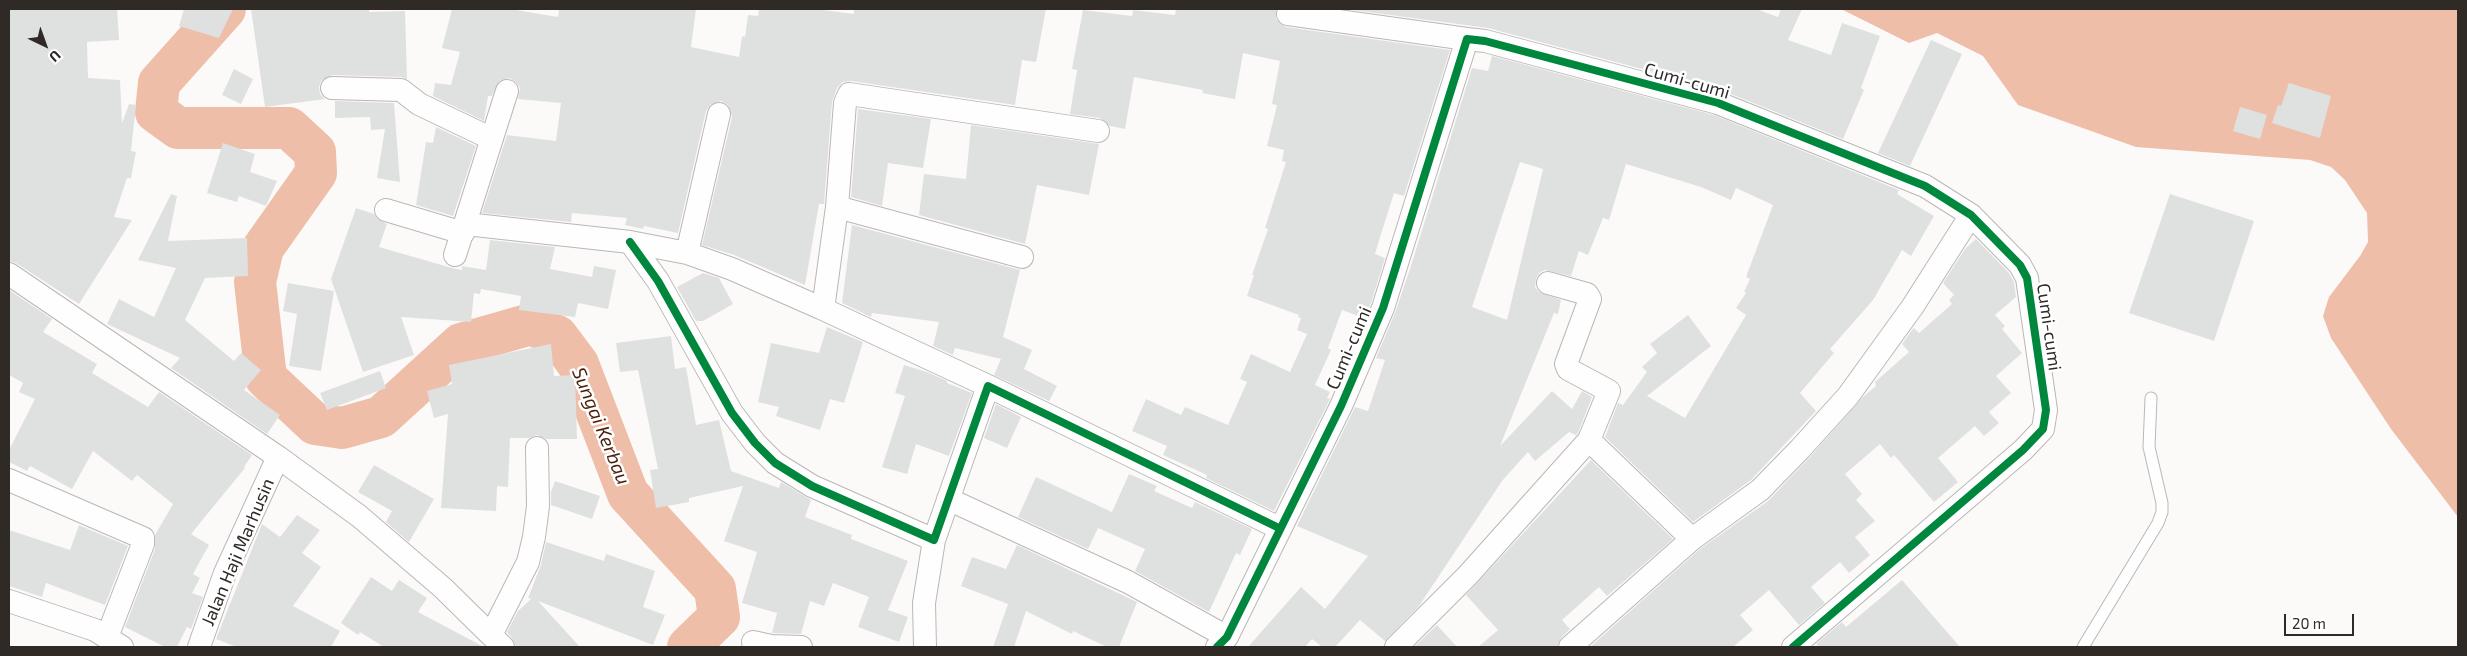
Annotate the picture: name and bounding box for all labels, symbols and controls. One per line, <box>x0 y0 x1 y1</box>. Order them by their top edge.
north arrow <box>20 20 70 70</box>
text: U <box>46 47 65 66</box>
street label: Cumi-cumi <box>1642 58 1732 104</box>
street label: Cumi-cumi <box>2032 282 2066 372</box>
street label: Cumi-cumi <box>1322 303 1376 393</box>
water label: Sungai Kerbau <box>567 364 635 488</box>
street label: Jalan Haji Marhusin <box>197 475 279 629</box>
scale bar <box>2287 604 2357 636</box>
text: 20 m <box>2292 614 2326 632</box>

